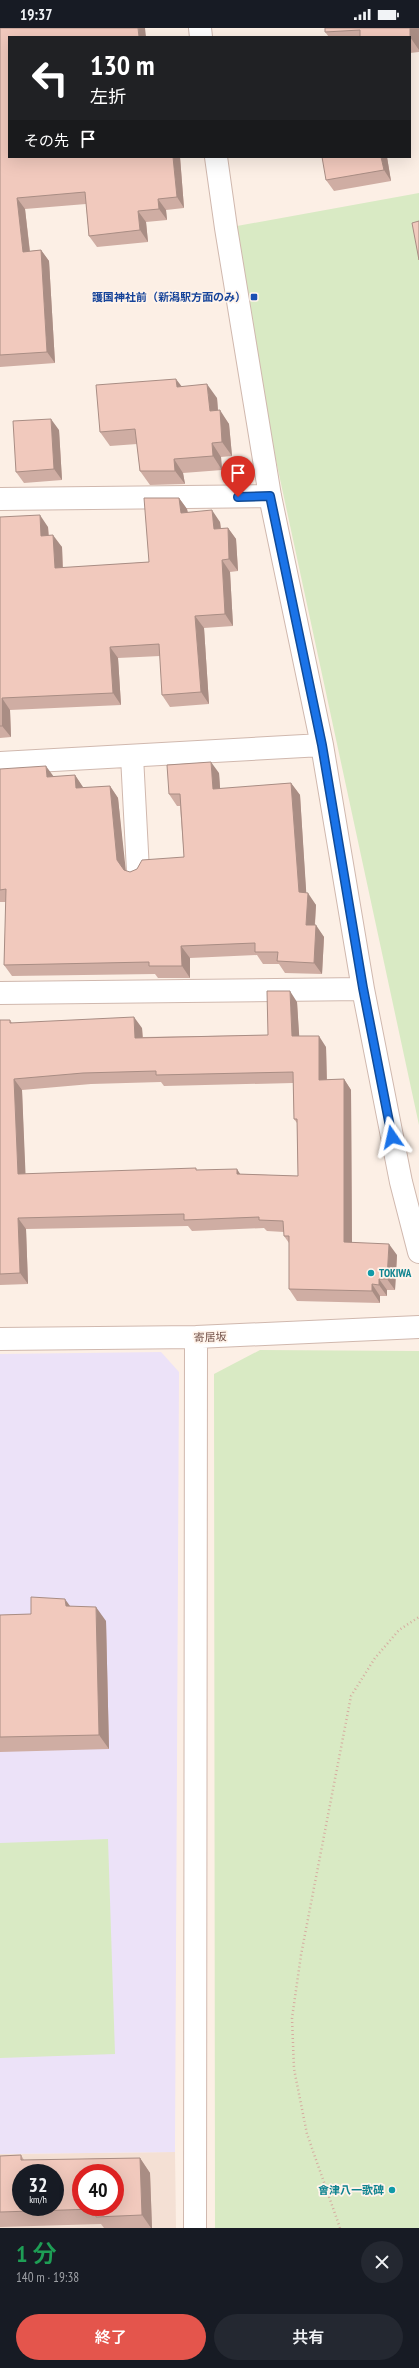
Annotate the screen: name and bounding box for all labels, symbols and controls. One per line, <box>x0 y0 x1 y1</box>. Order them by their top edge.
text: 19:37 <box>20 5 52 24</box>
text: 130 m <box>90 46 154 83</box>
icon: left <box>24 52 76 104</box>
text: 左折 <box>90 85 126 108</box>
icon: arrive <box>77 128 99 150</box>
text: その先 <box>24 131 69 150</box>
place label: 護国神社前（新潟駅方面のみ） <box>92 290 246 304</box>
marker: 護国神社前（新潟駅方面のみ） <box>249 292 259 302</box>
pin <box>221 456 255 497</box>
icon: arrive <box>227 462 249 484</box>
position arrow <box>371 1116 413 1158</box>
place label: TOKIWA <box>379 1266 412 1280</box>
marker: TOKIWA <box>366 1268 376 1278</box>
street label: 寄居坂 <box>193 1329 227 1345</box>
speed limit sign: 40 <box>72 2164 124 2216</box>
text: 32 <box>28 2172 48 2198</box>
place label: 會津八一歌碑 <box>318 2183 384 2197</box>
marker: 會津八一歌碑 <box>387 2185 397 2195</box>
text: km/h <box>29 2193 47 2206</box>
text: 1 分 <box>16 2238 56 2269</box>
button: close <box>361 2241 403 2283</box>
text: 140 m · 19:38 <box>16 2269 79 2286</box>
button: 終了 <box>16 2314 206 2360</box>
button: 共有 <box>214 2314 403 2360</box>

